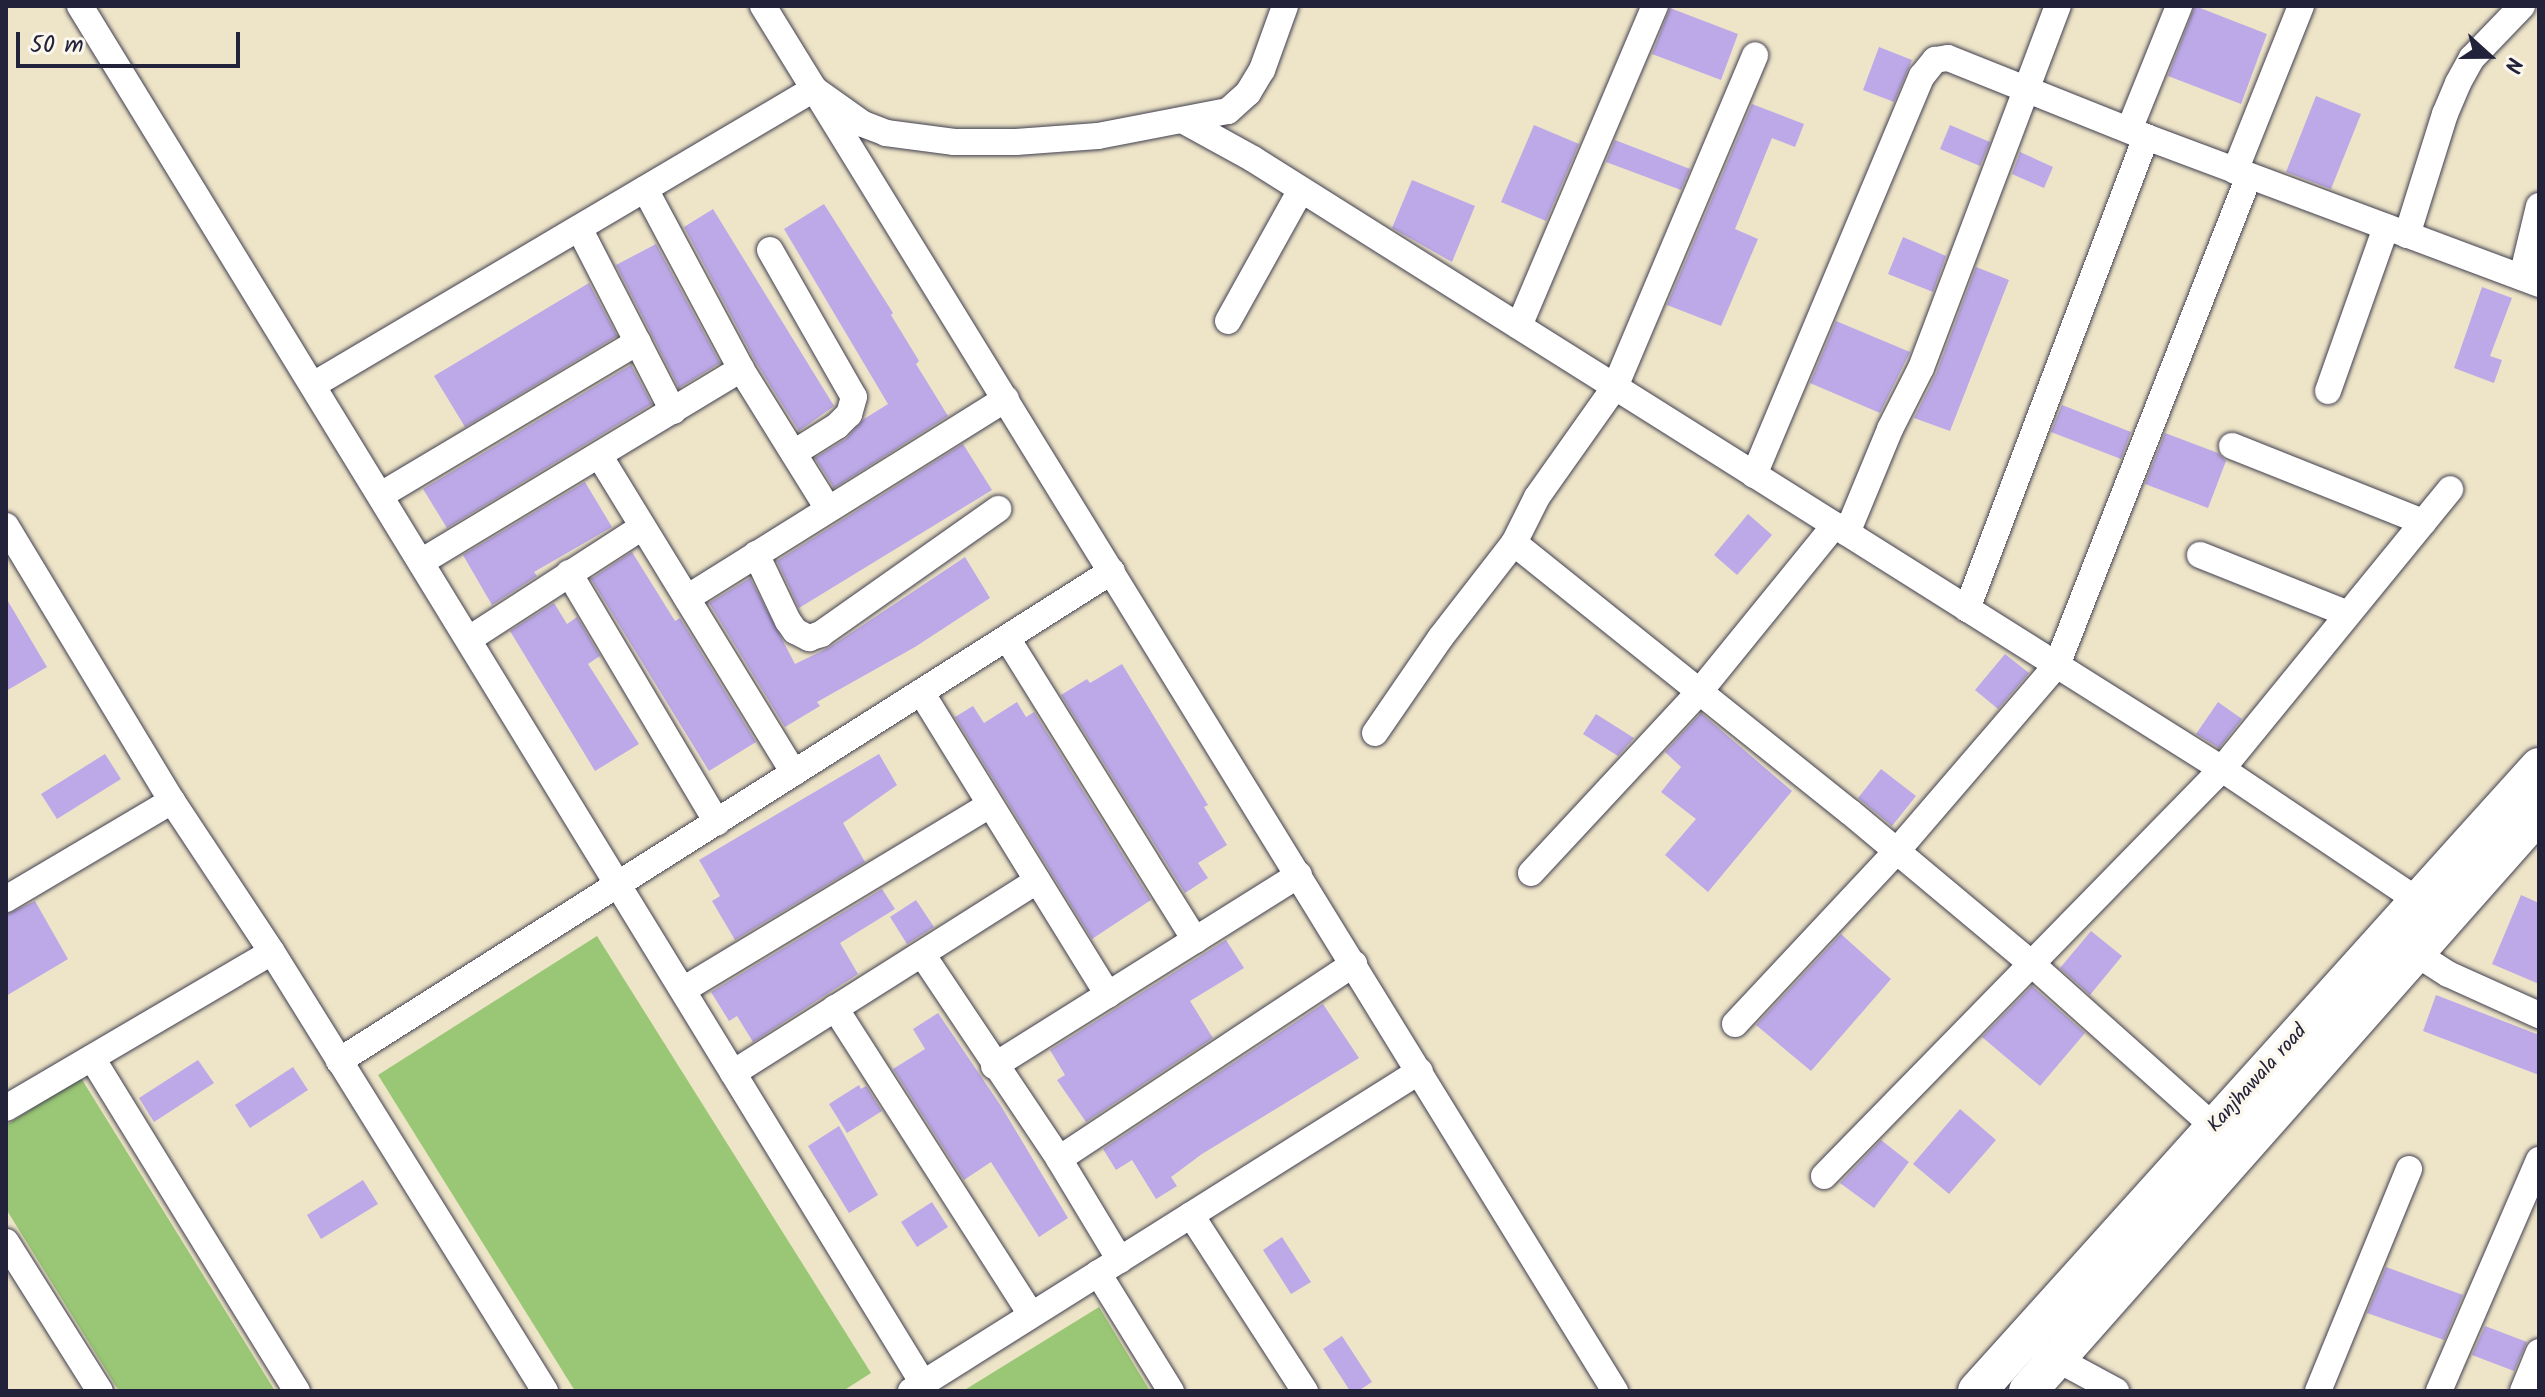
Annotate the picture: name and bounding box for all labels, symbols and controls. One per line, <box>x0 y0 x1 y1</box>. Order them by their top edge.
scale bar <box>20 16 244 66</box>
north arrow <box>2449 16 2529 96</box>
text: 50 m <box>30 26 84 65</box>
text: N <box>2493 52 2531 78</box>
street label: Kanjhawala road <box>2203 1020 2313 1138</box>

